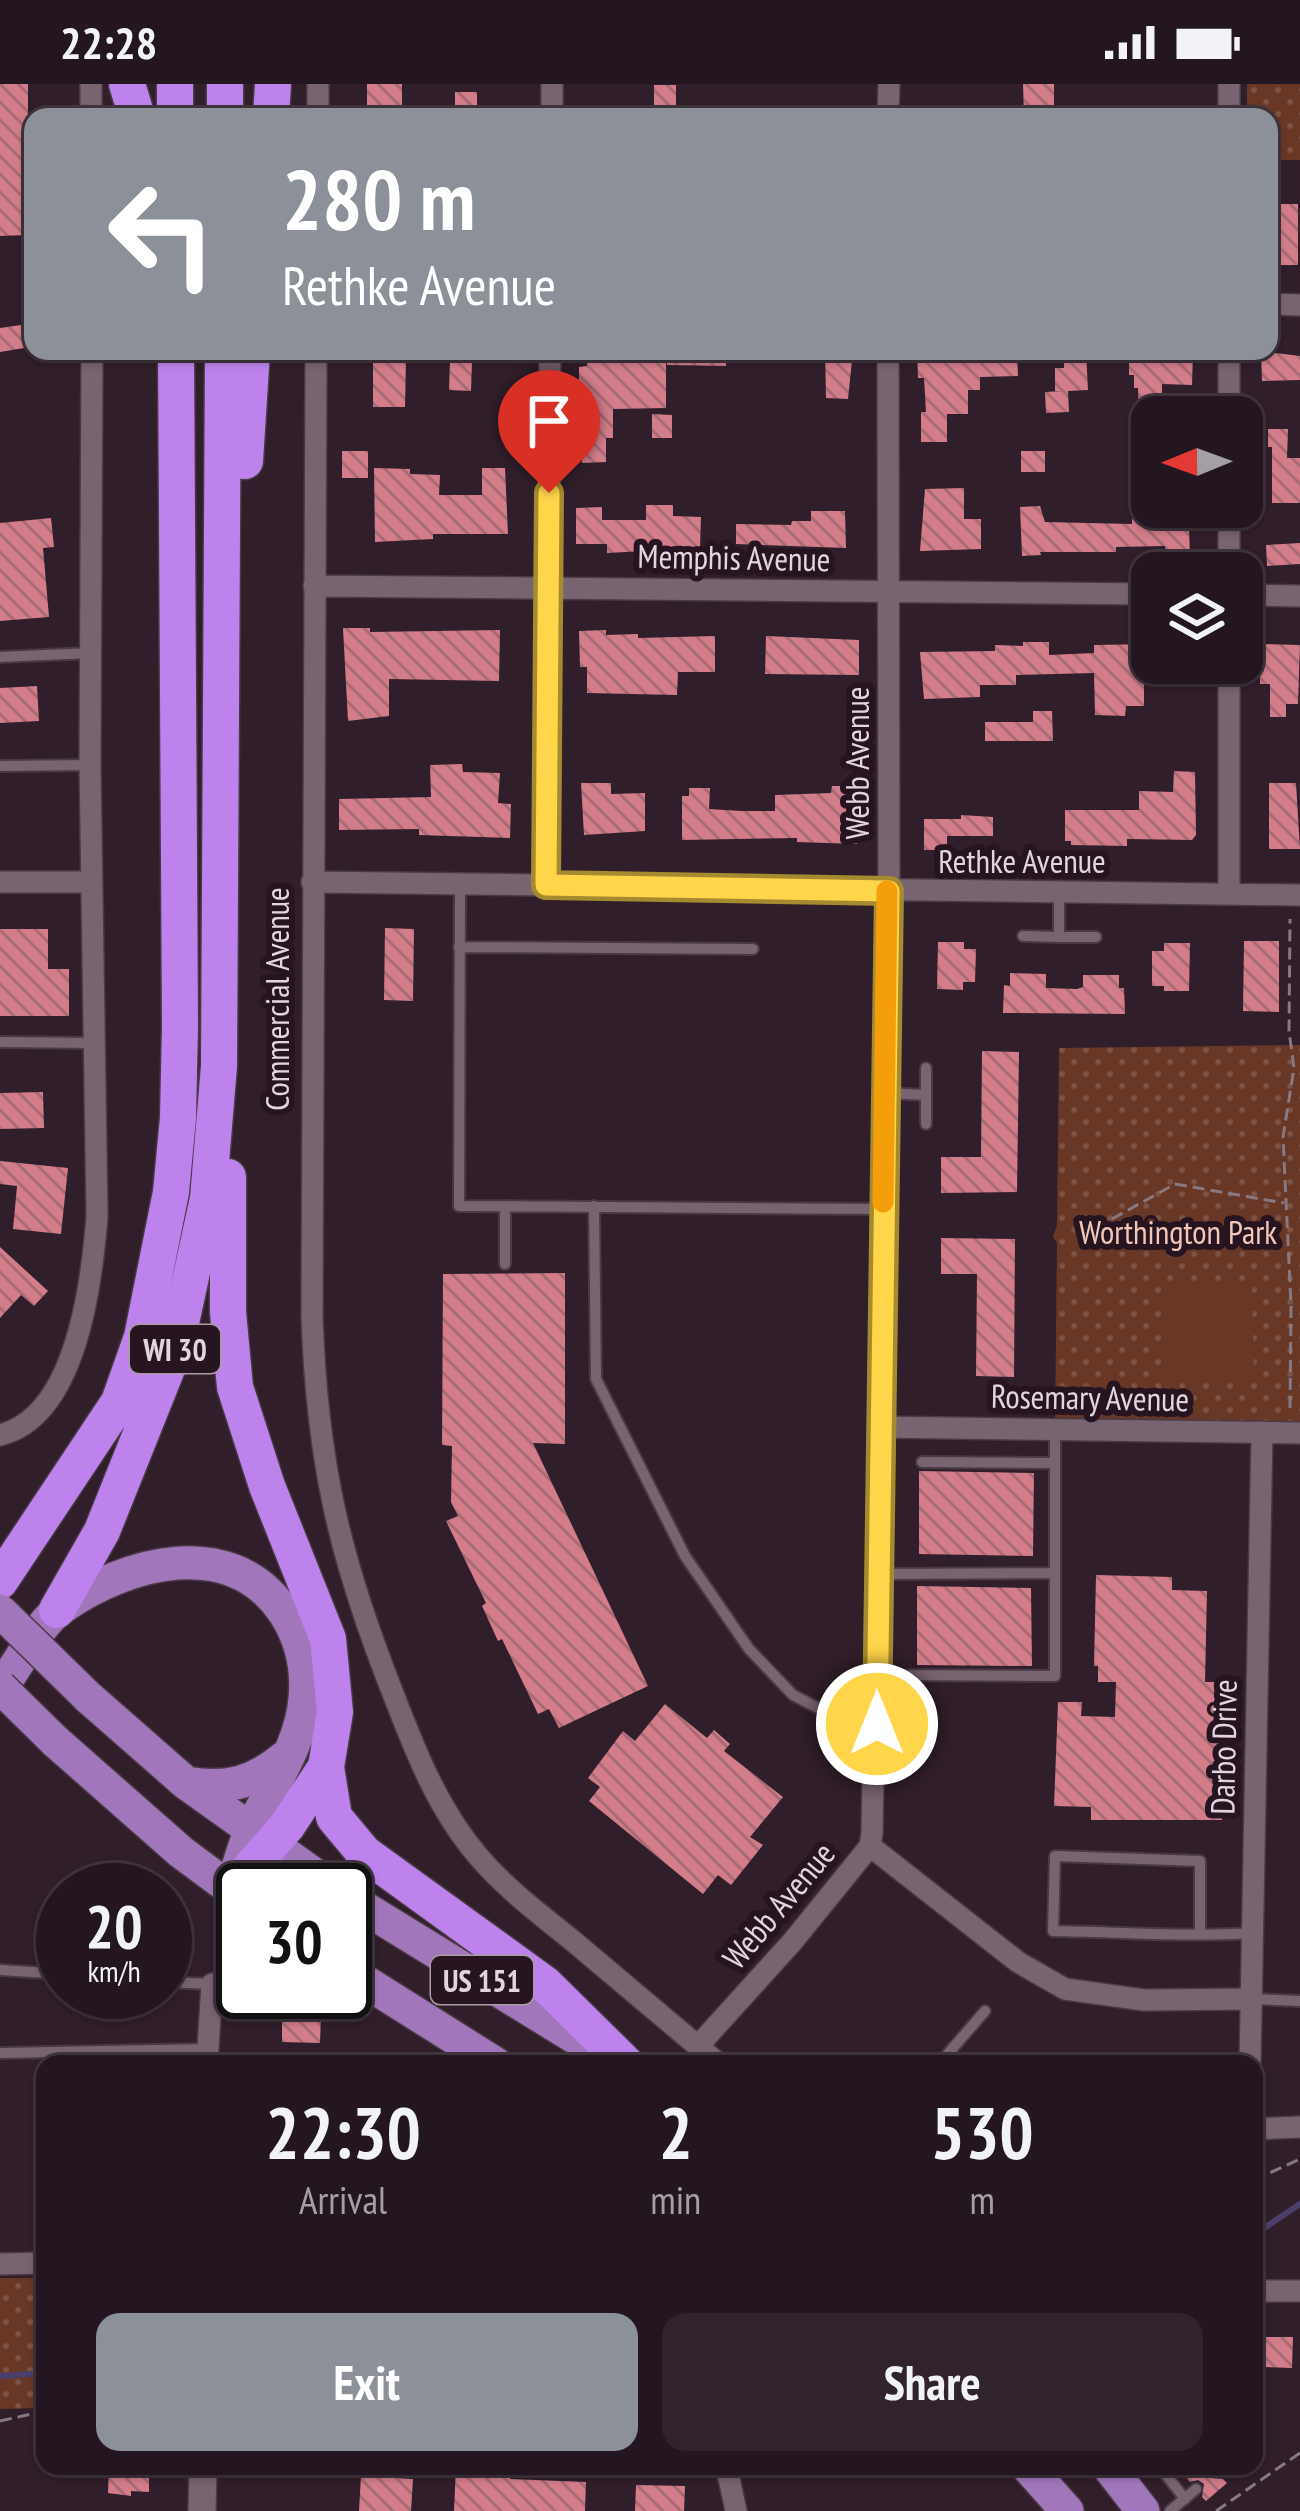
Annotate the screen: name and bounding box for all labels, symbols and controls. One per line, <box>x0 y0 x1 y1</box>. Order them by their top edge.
text: 22:28 <box>60 13 157 71</box>
text: 280 m <box>282 144 475 253</box>
icon: left <box>84 156 240 312</box>
text: Rethke Avenue <box>282 250 556 320</box>
pin <box>498 370 600 493</box>
icon: arrive <box>516 388 582 454</box>
north arrow <box>1131 396 1263 528</box>
map controls <box>1131 396 1263 684</box>
street label: Memphis Avenue <box>637 534 831 580</box>
button: layers <box>1131 552 1263 684</box>
street label: Webb Avenue <box>835 687 878 839</box>
street label: Rethke Avenue <box>938 839 1106 882</box>
street label: Commercial Avenue <box>255 887 298 1111</box>
park label: Worthington Park <box>1079 1210 1277 1253</box>
road number: WI 30 <box>130 1325 220 1373</box>
street label: Rosemary Avenue <box>990 1374 1190 1420</box>
position arrow <box>814 1661 940 1787</box>
street label: Darbo Drive <box>1200 1679 1246 1815</box>
street label: Webb Avenue <box>712 1833 844 1977</box>
speed limit sign: 30 <box>216 1863 372 2019</box>
text: 20 <box>85 1887 143 1965</box>
text: km/h <box>87 1951 141 1990</box>
road number: US 151 <box>431 1956 533 2004</box>
text: 22:30 <box>265 2085 421 2178</box>
text: 2 <box>659 2085 693 2178</box>
text: 530 <box>930 2085 1034 2178</box>
text: Arrival <box>299 2174 387 2225</box>
text: min <box>650 2174 701 2225</box>
text: m <box>969 2174 995 2225</box>
button: Exit <box>96 2313 638 2451</box>
button: Share <box>662 2313 1203 2451</box>

